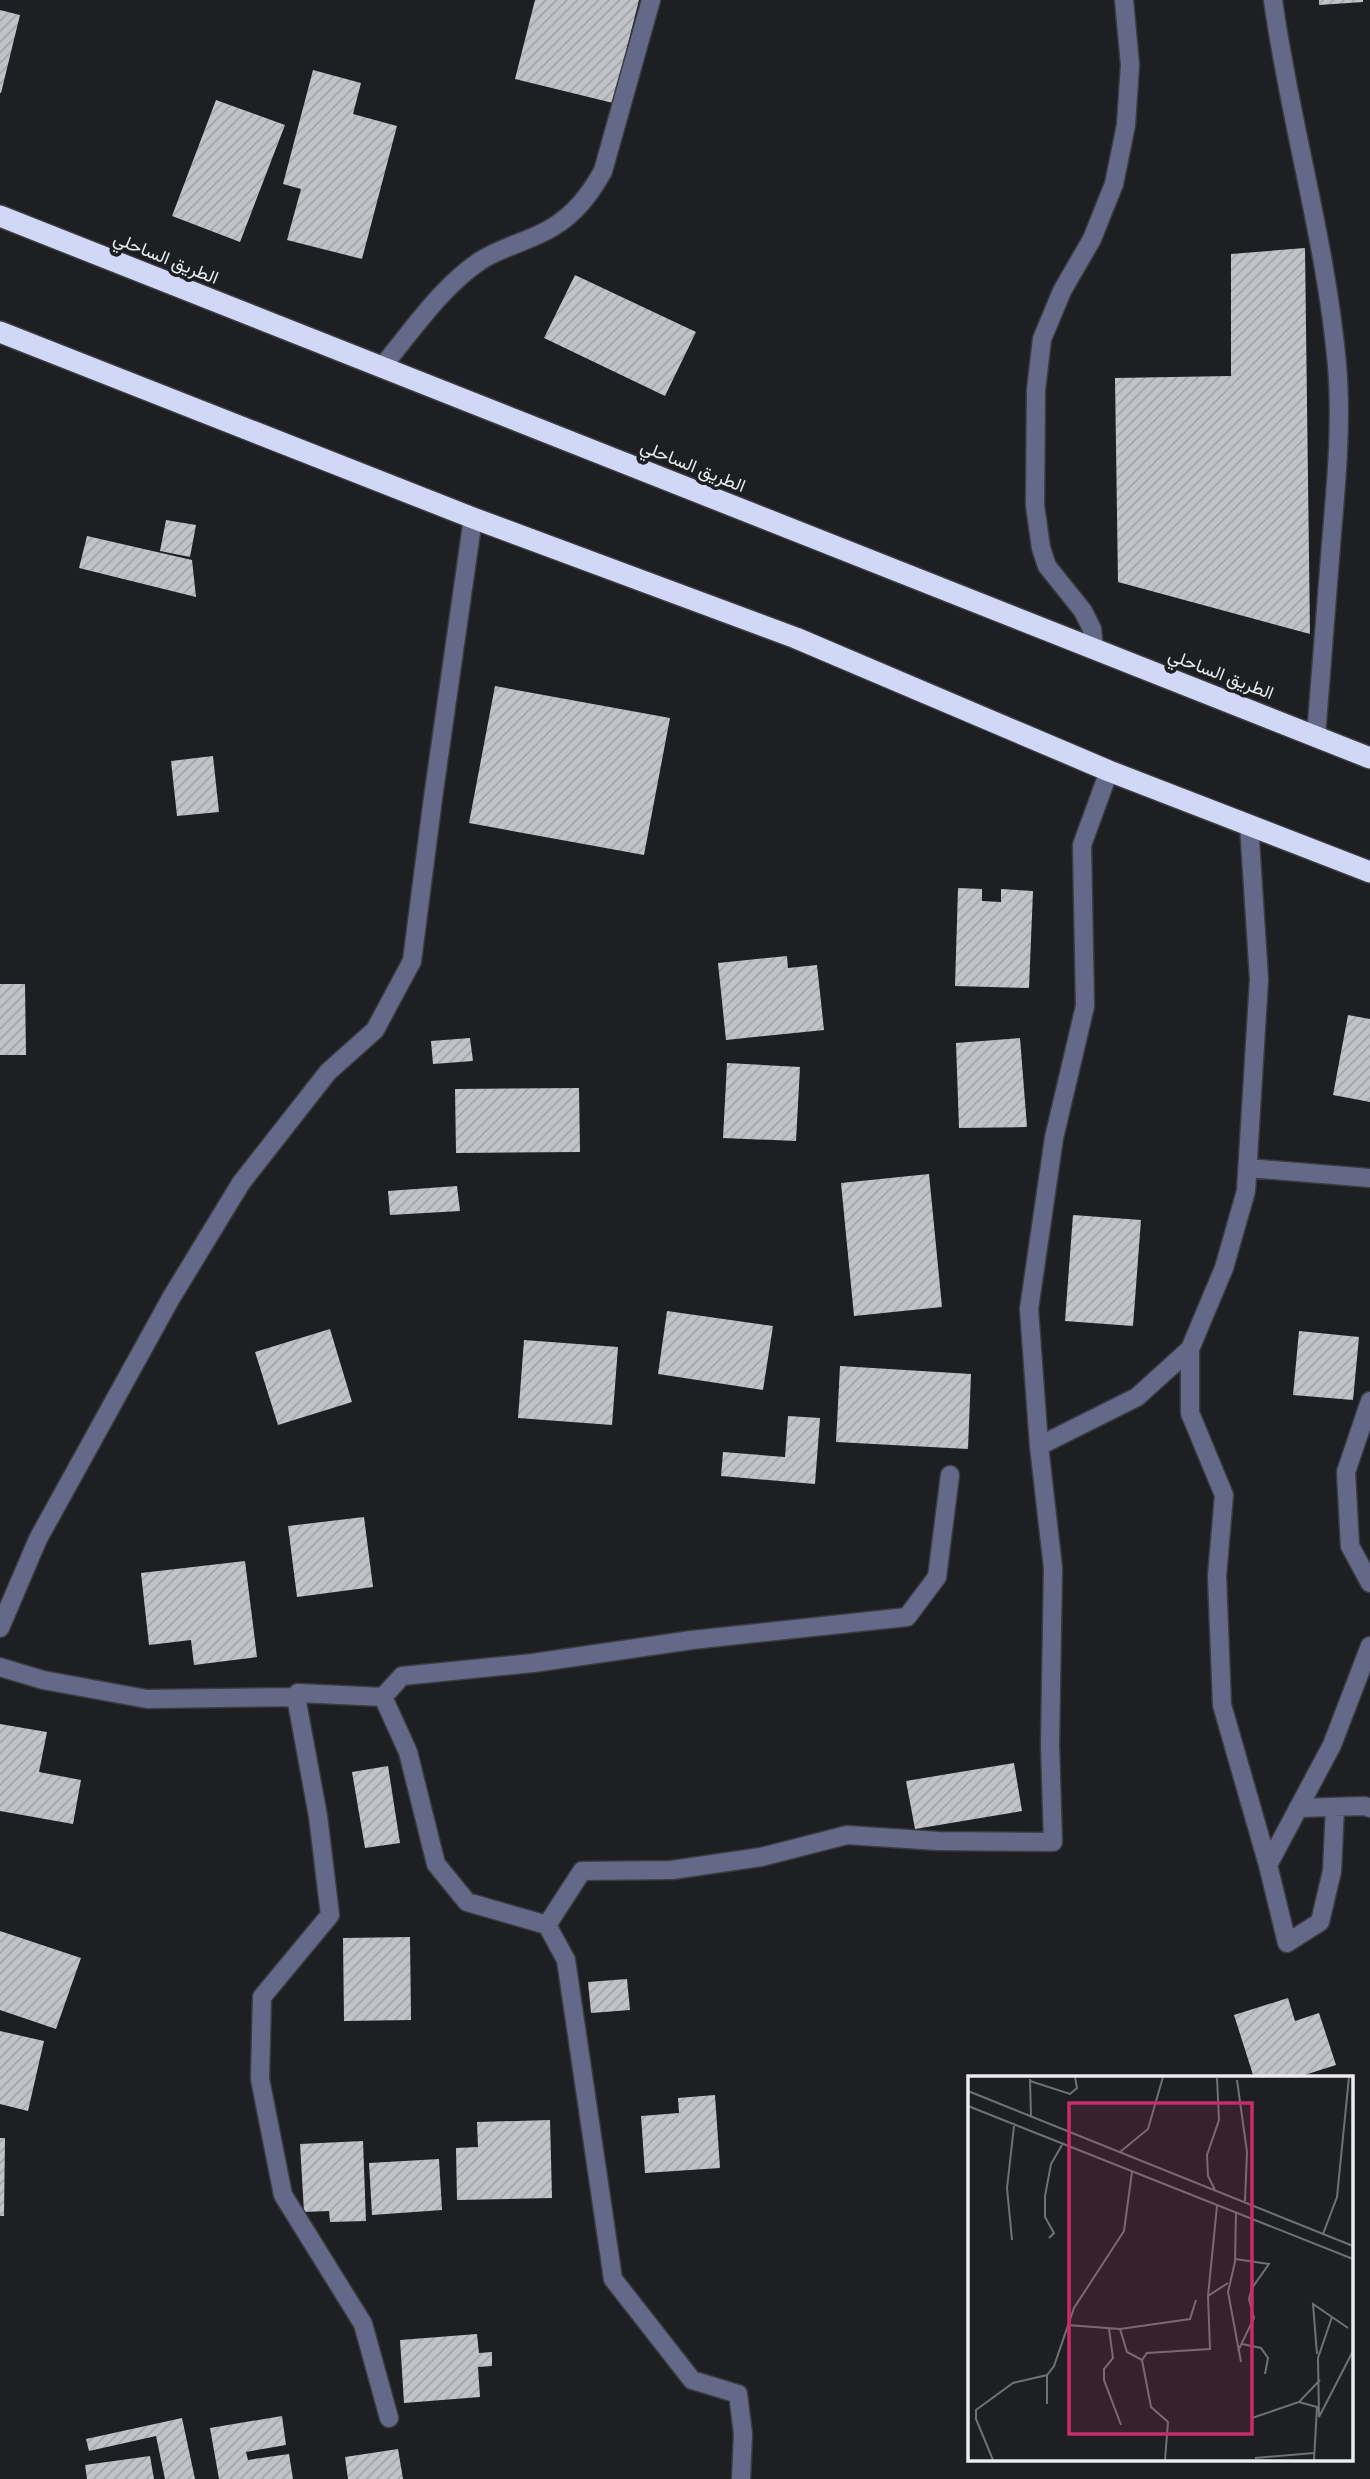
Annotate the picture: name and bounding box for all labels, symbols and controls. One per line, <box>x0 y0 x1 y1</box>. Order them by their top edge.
street label: الطريق الساحلي <box>109 228 221 293</box>
street label: الطريق الساحلي <box>636 436 748 501</box>
street label: الطريق الساحلي <box>1164 645 1276 708</box>
inset map <box>968 2076 1352 2462</box>

